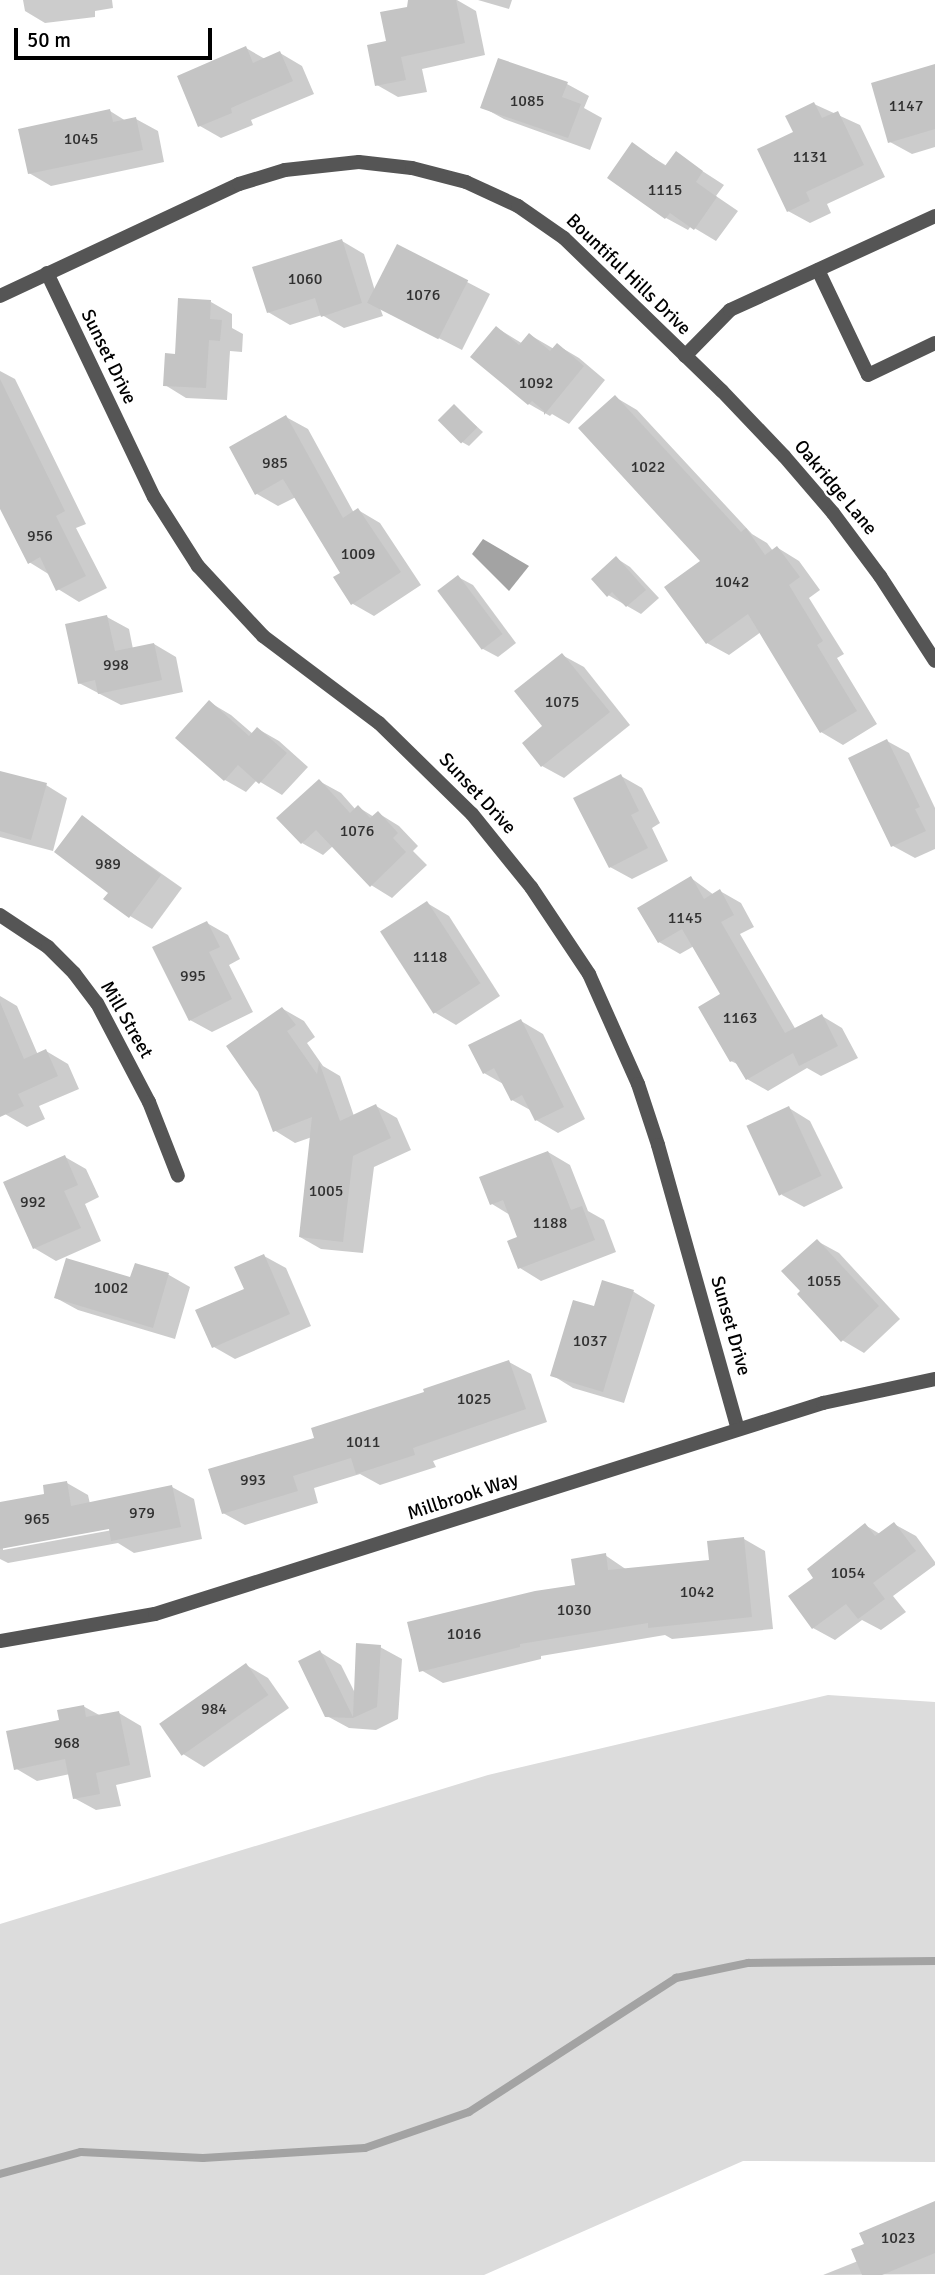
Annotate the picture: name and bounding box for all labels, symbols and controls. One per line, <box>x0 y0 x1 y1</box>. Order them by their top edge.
scale bar <box>18 14 215 58</box>
text: 50 m <box>27 27 71 53</box>
house number: 1085 <box>510 91 544 111</box>
house number: 1147 <box>889 96 923 116</box>
house number: 1045 <box>64 129 98 149</box>
house number: 1131 <box>793 147 827 167</box>
house number: 1115 <box>648 180 682 200</box>
street label: Bountiful Hills Drive <box>561 210 695 340</box>
house number: 1060 <box>288 269 322 289</box>
house number: 1076 <box>406 285 440 305</box>
street label: Sunset Drive <box>75 306 141 408</box>
house number: 1092 <box>519 373 553 393</box>
street label: Oakridge Lane <box>789 436 881 540</box>
house number: 985 <box>262 453 288 473</box>
house number: 1022 <box>631 457 665 477</box>
house number: 956 <box>27 526 53 546</box>
house number: 1009 <box>341 544 375 564</box>
house number: 1042 <box>715 572 749 592</box>
house number: 998 <box>103 655 129 675</box>
house number: 1075 <box>545 692 579 712</box>
street label: Sunset Drive <box>434 749 520 839</box>
house number: 1076 <box>340 821 374 841</box>
house number: 989 <box>95 854 121 874</box>
house number: 1145 <box>668 908 702 928</box>
house number: 1118 <box>413 947 447 967</box>
house number: 995 <box>180 966 206 986</box>
street label: Mill Street <box>95 977 157 1063</box>
house number: 1163 <box>723 1008 757 1028</box>
house number: 1005 <box>309 1181 343 1201</box>
house number: 992 <box>20 1192 46 1212</box>
house number: 1188 <box>533 1213 567 1233</box>
house number: 1055 <box>807 1271 841 1291</box>
street label: Sunset Drive <box>705 1274 755 1378</box>
house number: 1002 <box>94 1278 128 1298</box>
house number: 1037 <box>573 1331 607 1351</box>
house number: 1025 <box>457 1389 491 1409</box>
house number: 1011 <box>346 1432 380 1452</box>
street label: Millbrook Way <box>405 1468 521 1526</box>
house number: 993 <box>240 1470 266 1490</box>
house number: 979 <box>129 1503 155 1523</box>
house number: 965 <box>24 1509 50 1529</box>
house number: 1054 <box>831 1563 865 1583</box>
house number: 1042 <box>680 1582 714 1602</box>
house number: 1030 <box>557 1600 591 1620</box>
house number: 1016 <box>447 1624 481 1644</box>
house number: 984 <box>201 1699 227 1719</box>
house number: 968 <box>54 1733 80 1753</box>
house number: 1023 <box>881 2228 915 2248</box>

